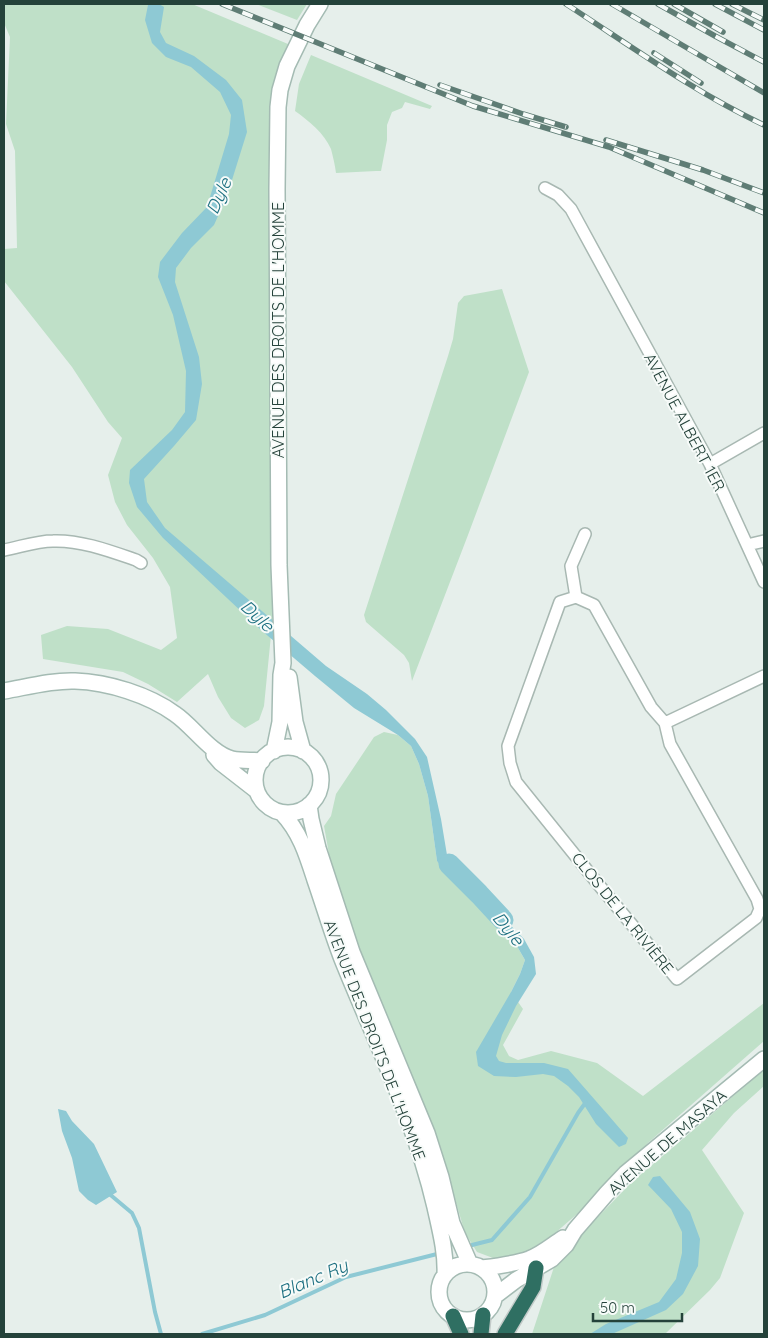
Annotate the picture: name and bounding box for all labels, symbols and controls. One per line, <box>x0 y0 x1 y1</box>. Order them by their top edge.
water label: Dyle <box>200 173 237 218</box>
street label: AVENUE DES DROITS DE L'HOMME <box>268 202 288 458</box>
street label: AVENUE ALBERT 1ER <box>640 349 730 495</box>
water label: Dyle <box>236 595 280 637</box>
street label: CLOS DE LA RIVIÈRE <box>568 848 678 978</box>
water label: Dyle <box>488 907 530 951</box>
street label: AVENUE DES DROITS DE L'HOMME <box>320 917 430 1163</box>
street label: AVENUE DE MASAYA <box>603 1085 731 1199</box>
water label: Blanc Ry <box>274 1253 353 1304</box>
scale bar <box>593 1290 682 1322</box>
text: 50 m <box>600 1298 635 1317</box>

